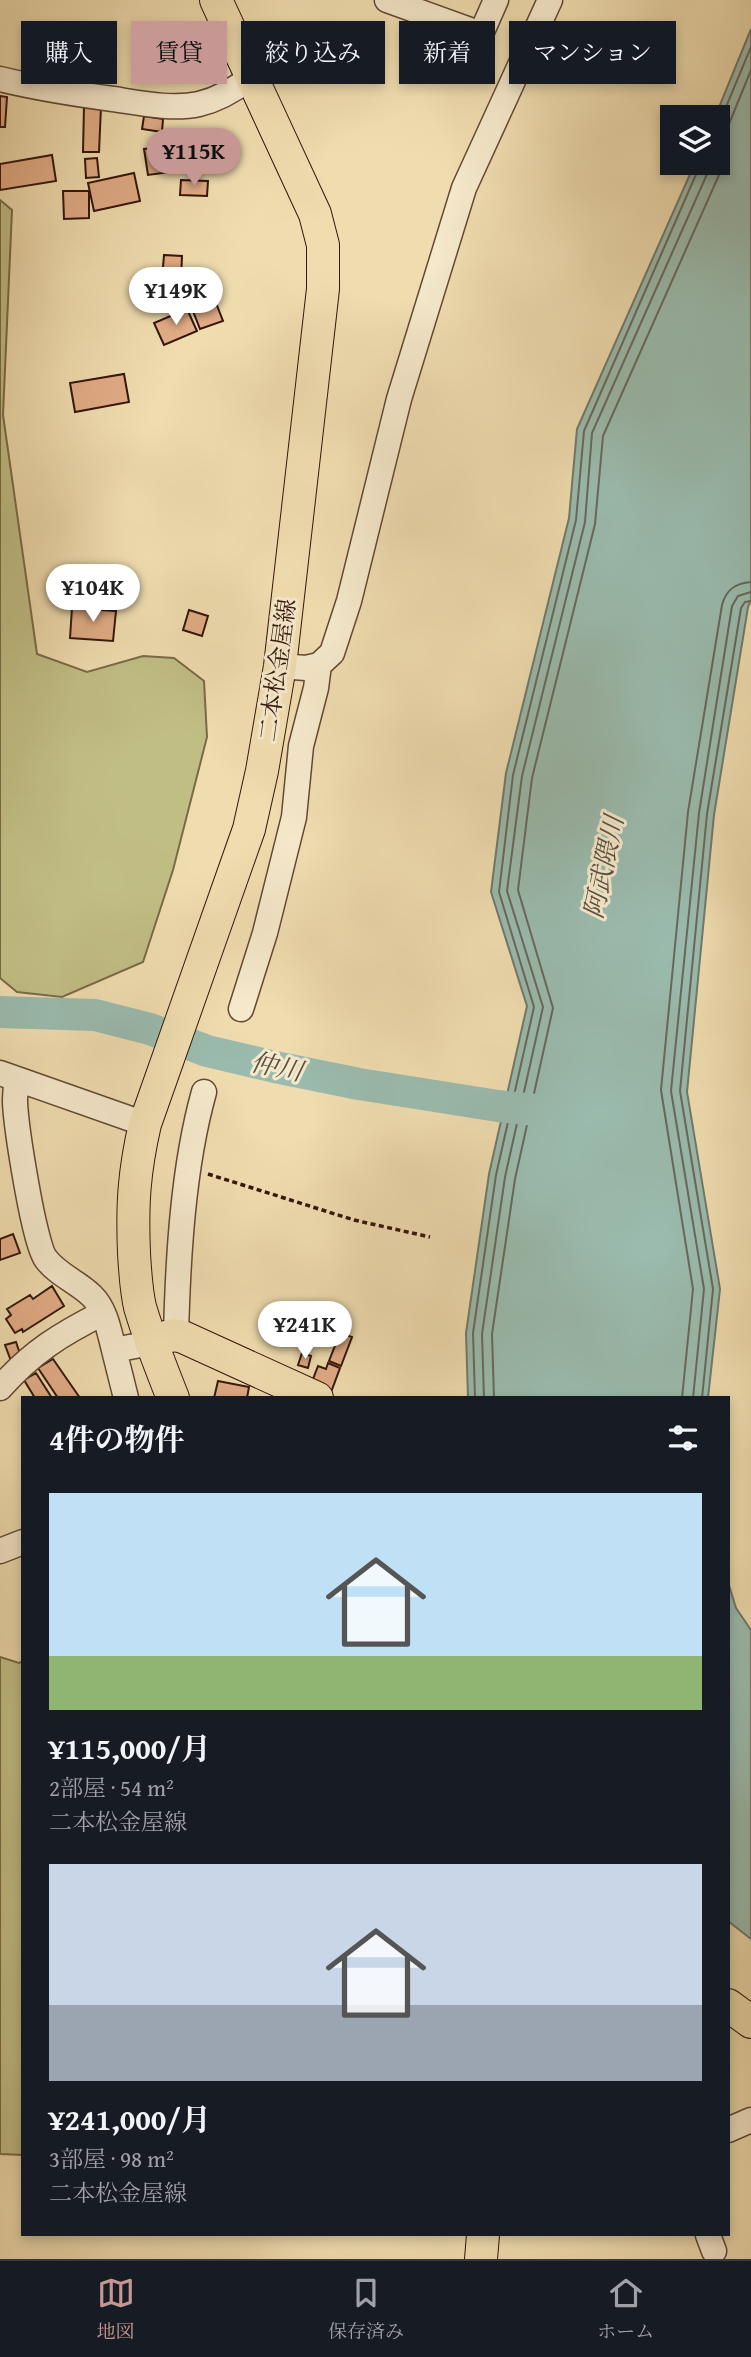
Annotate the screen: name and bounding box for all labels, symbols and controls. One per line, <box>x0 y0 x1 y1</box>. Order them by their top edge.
chip: 購入 <box>21 21 117 84</box>
chip: 賃貸 <box>131 21 227 84</box>
chip: 絞り込み <box>241 21 385 84</box>
chip: 新着 <box>399 21 495 84</box>
chip: マンション <box>509 21 676 84</box>
map controls <box>660 105 730 175</box>
button: layers <box>660 105 730 175</box>
pin: ¥115K <box>145 128 243 188</box>
text: ¥115K <box>163 134 225 167</box>
pin: ¥149K <box>127 268 225 327</box>
text: ¥149K <box>145 273 207 306</box>
pin: ¥104K <box>44 564 142 624</box>
text: ¥104K <box>62 570 124 603</box>
street label: 二本松金屋線 <box>250 596 304 744</box>
water label: 阿武隈川 <box>573 809 634 922</box>
water label: 仲川 <box>248 1042 309 1091</box>
pin: ¥241K <box>256 1302 354 1361</box>
text: ¥241K <box>274 1307 336 1340</box>
text: 4件の物件 <box>49 1417 185 1461</box>
icon: filters <box>664 1419 702 1457</box>
icon: home <box>313 1539 439 1665</box>
text: ¥115,000/月 <box>49 1726 211 1770</box>
text: 2部屋 · 54 m² <box>49 1771 174 1804</box>
text: 二本松金屋線 <box>49 1805 187 1838</box>
icon: home <box>313 1910 439 2036</box>
text: ¥241,000/月 <box>49 2097 211 2141</box>
text: 3部屋 · 98 m² <box>49 2142 174 2175</box>
text: 二本松金屋線 <box>49 2176 187 2209</box>
tab: 地図 <box>97 2274 135 2345</box>
tab: 保存済み <box>328 2274 404 2345</box>
tab: ホーム <box>597 2274 654 2345</box>

